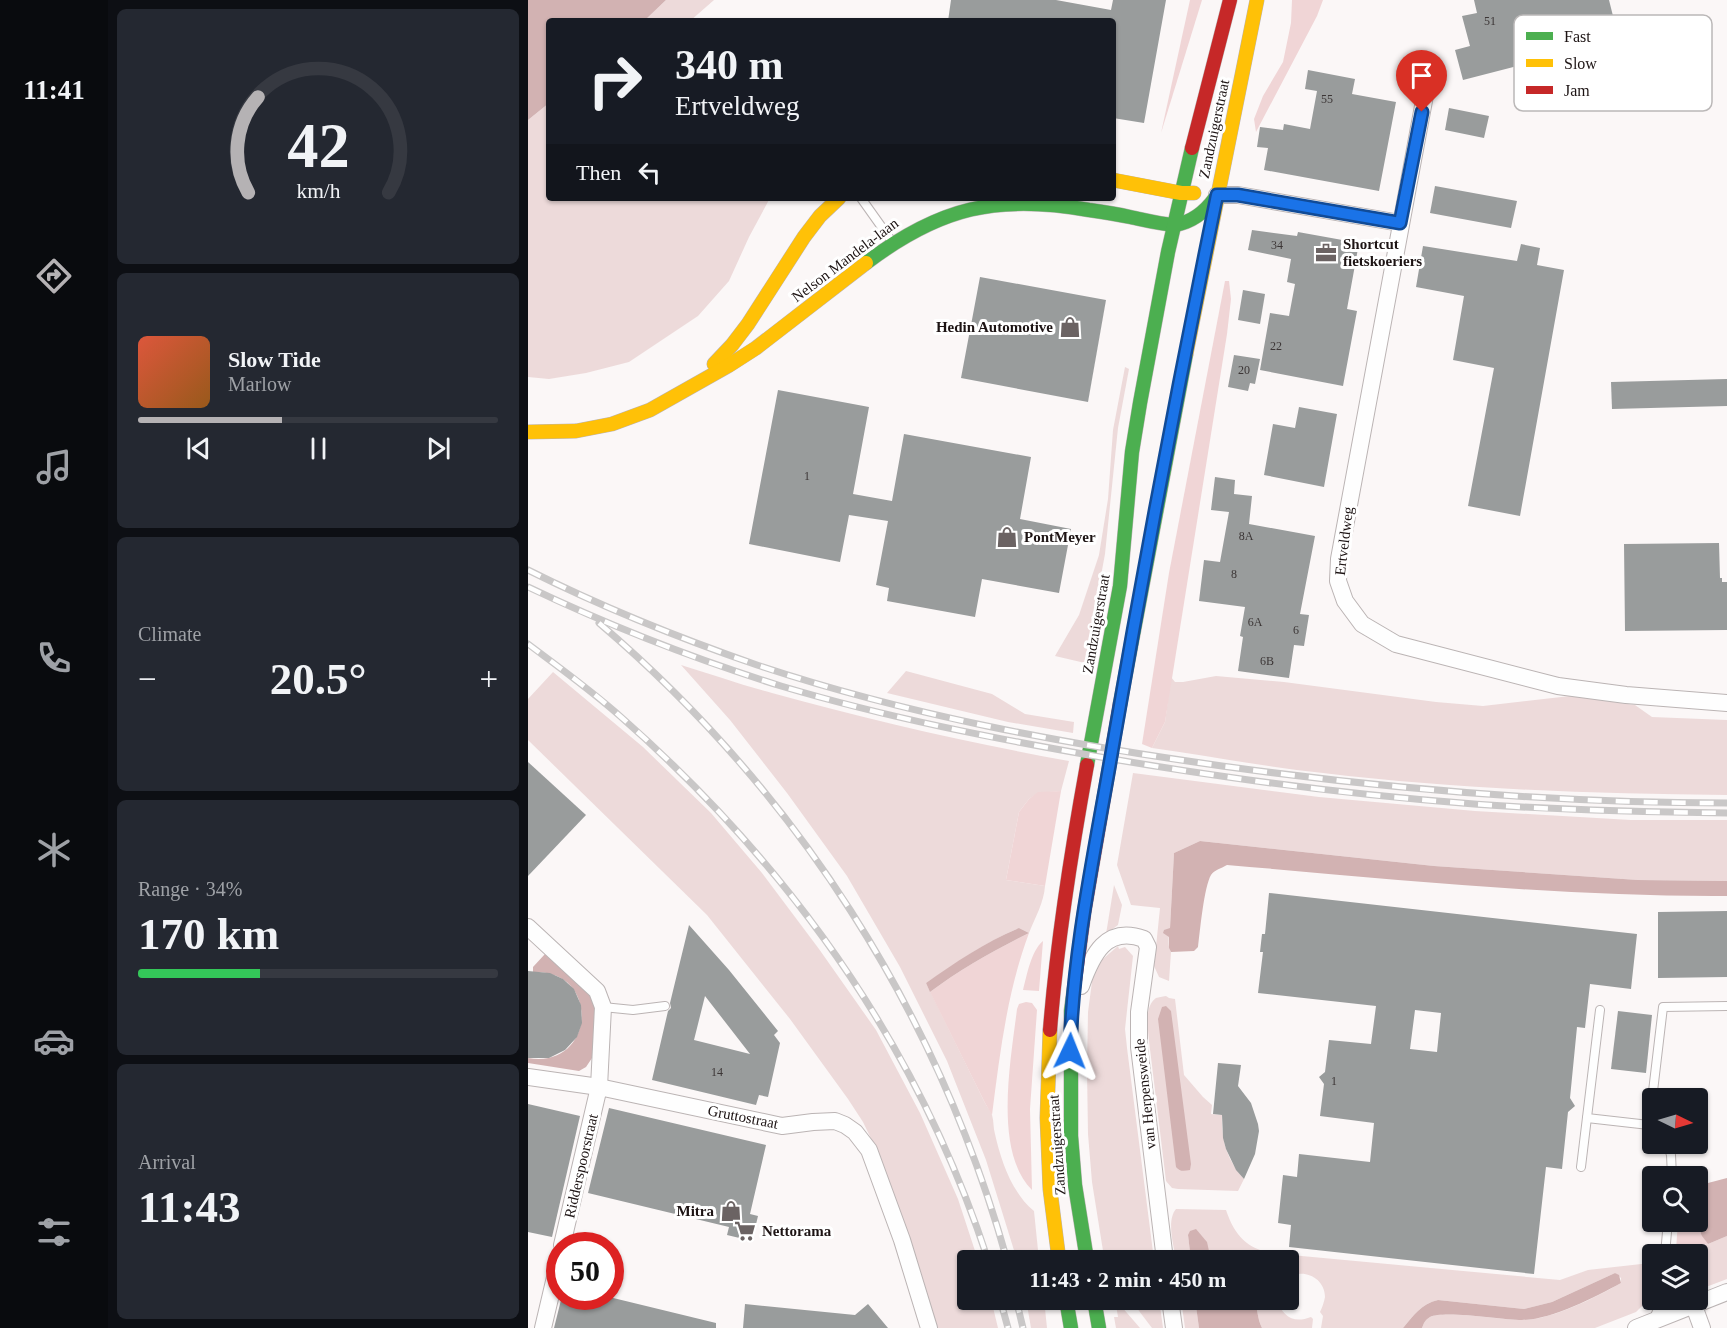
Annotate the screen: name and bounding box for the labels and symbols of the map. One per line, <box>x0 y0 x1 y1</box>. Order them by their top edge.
house number: 51 <box>1484 14 1496 28</box>
legend <box>1514 15 1712 111</box>
text: Fast <box>1564 28 1591 45</box>
pin <box>1396 50 1447 112</box>
text: Slow <box>1564 55 1597 72</box>
street label: Zandzuigerstraat <box>1196 77 1232 180</box>
text: Jam <box>1564 82 1590 99</box>
house number: 55 <box>1321 92 1333 106</box>
street label: Nelson Mandela-laan <box>789 215 902 305</box>
place label: Shortcut fietskoeriers <box>1343 236 1422 269</box>
house number: 34 <box>1271 238 1283 252</box>
office icon: Shortcut fietskoeriers <box>1314 241 1338 265</box>
shop icon: Hedin Automotive <box>1058 315 1082 339</box>
place label: Hedin Automotive <box>936 319 1053 335</box>
house number: 22 <box>1270 339 1282 353</box>
house number: 20 <box>1238 363 1250 377</box>
house number: 1 <box>804 469 810 483</box>
street label: Ertveldweg <box>1332 505 1356 576</box>
shop icon: PontMeyer <box>995 525 1019 549</box>
place label: PontMeyer <box>1024 529 1096 545</box>
house number: 8A <box>1239 529 1254 543</box>
house number: 8 <box>1231 567 1237 581</box>
street label: Zandzuigerstraat <box>1079 572 1113 675</box>
house number: 6A <box>1248 615 1263 629</box>
house number: 6 <box>1293 623 1299 637</box>
house number: 6B <box>1260 654 1274 668</box>
position arrow <box>1038 1019 1102 1083</box>
street label: van Herpensweide <box>1131 1038 1159 1150</box>
house number: 14 <box>711 1065 723 1079</box>
house number: 1 <box>1331 1074 1337 1088</box>
north arrow <box>1642 1088 1708 1154</box>
street label: Zandzuigerstraat <box>1045 1093 1068 1196</box>
street label: Gruttostraat <box>706 1102 781 1132</box>
street label: Ridderspoorstraat <box>561 1111 601 1220</box>
shop icon: Mitra <box>719 1199 743 1223</box>
place label: Mitra <box>677 1203 714 1219</box>
supermarket icon: Nettorama <box>733 1219 757 1243</box>
place label: Nettorama <box>762 1223 832 1239</box>
speed limit sign: 50 <box>546 1232 624 1310</box>

